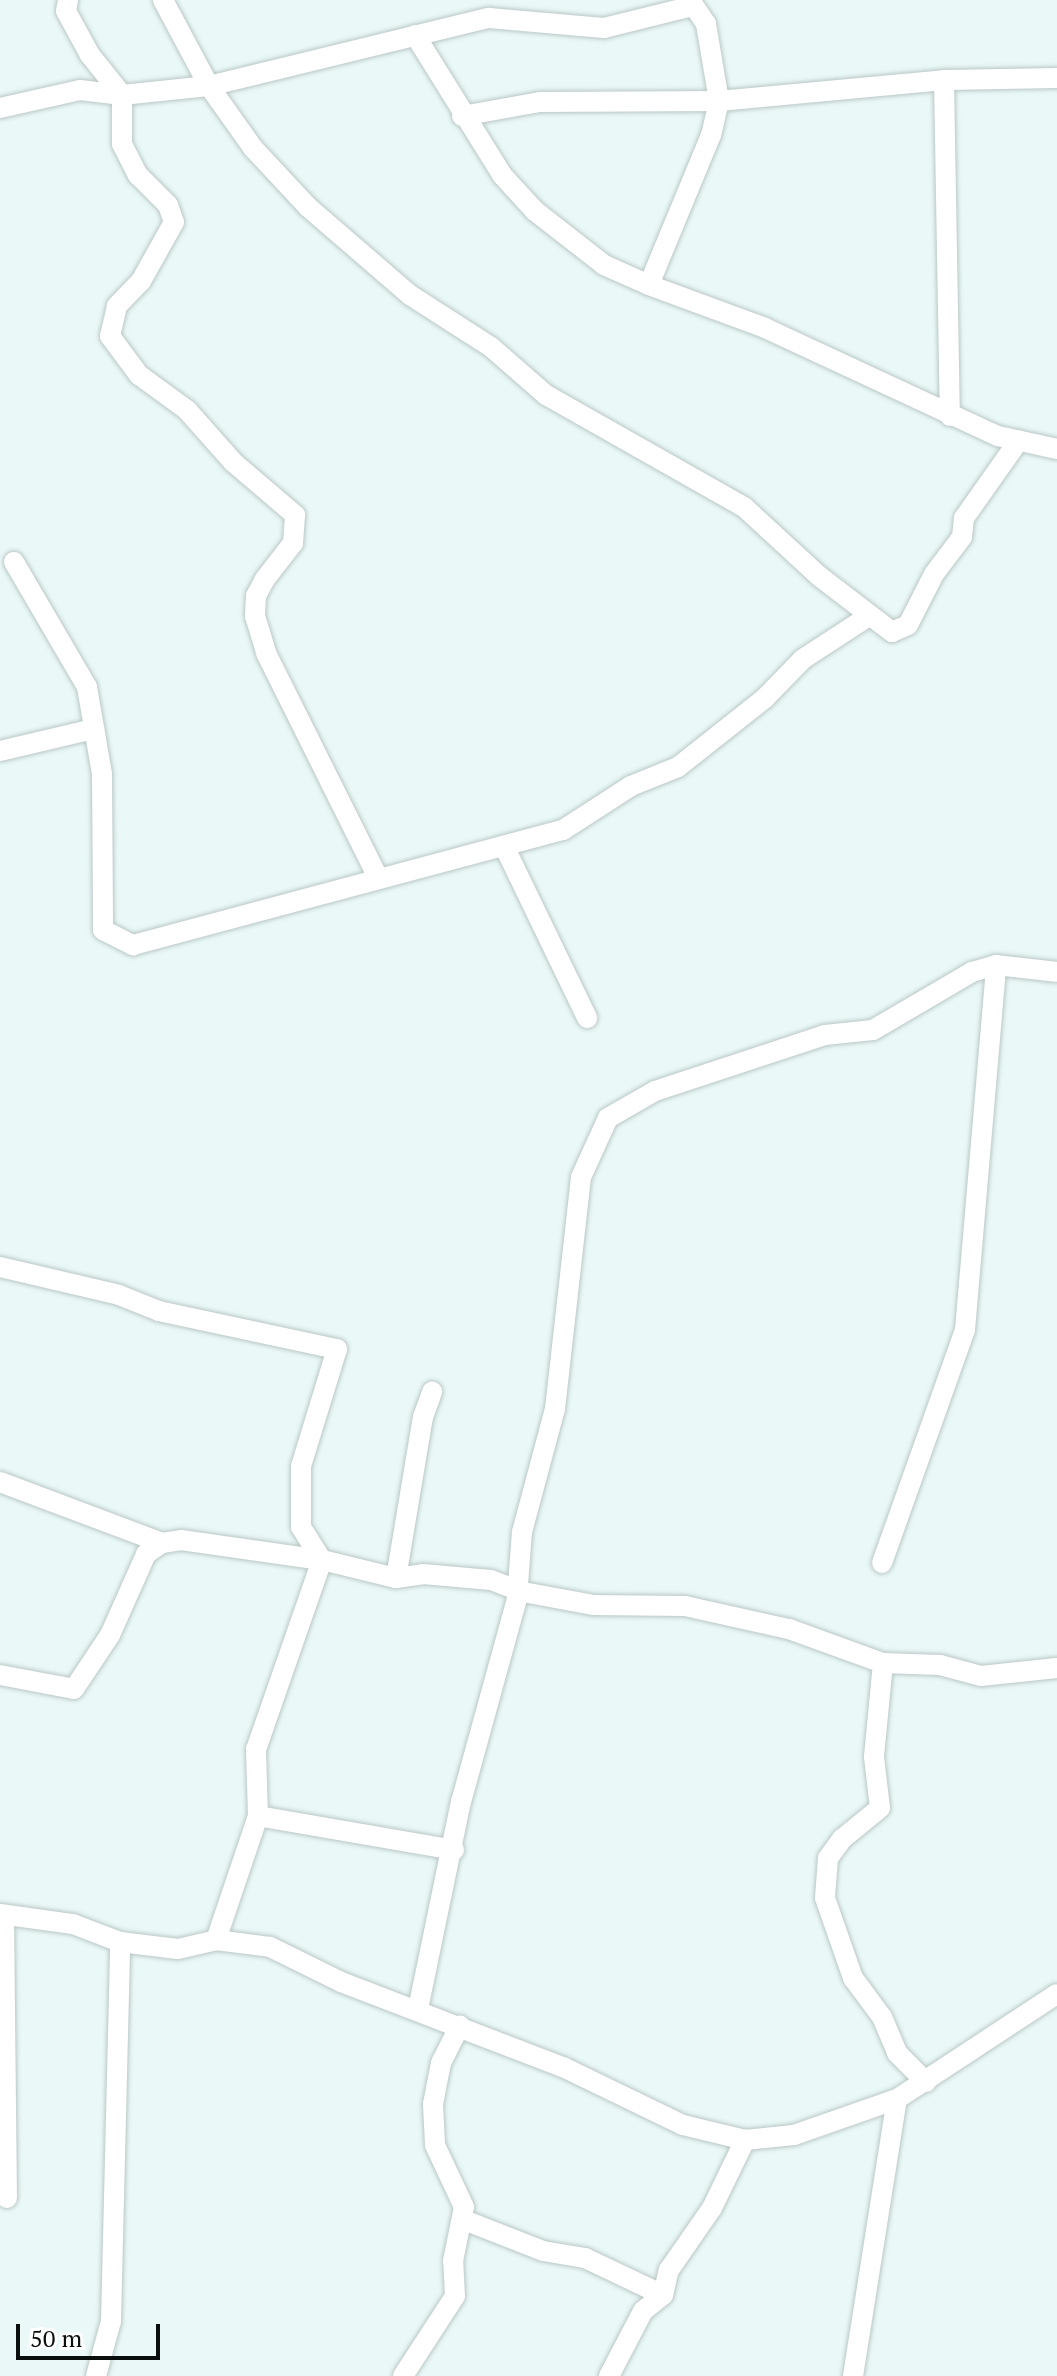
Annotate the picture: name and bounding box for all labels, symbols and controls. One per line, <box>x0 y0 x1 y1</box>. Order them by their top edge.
scale bar <box>20 2308 164 2358</box>
text: 50 m <box>30 2322 82 2354</box>

